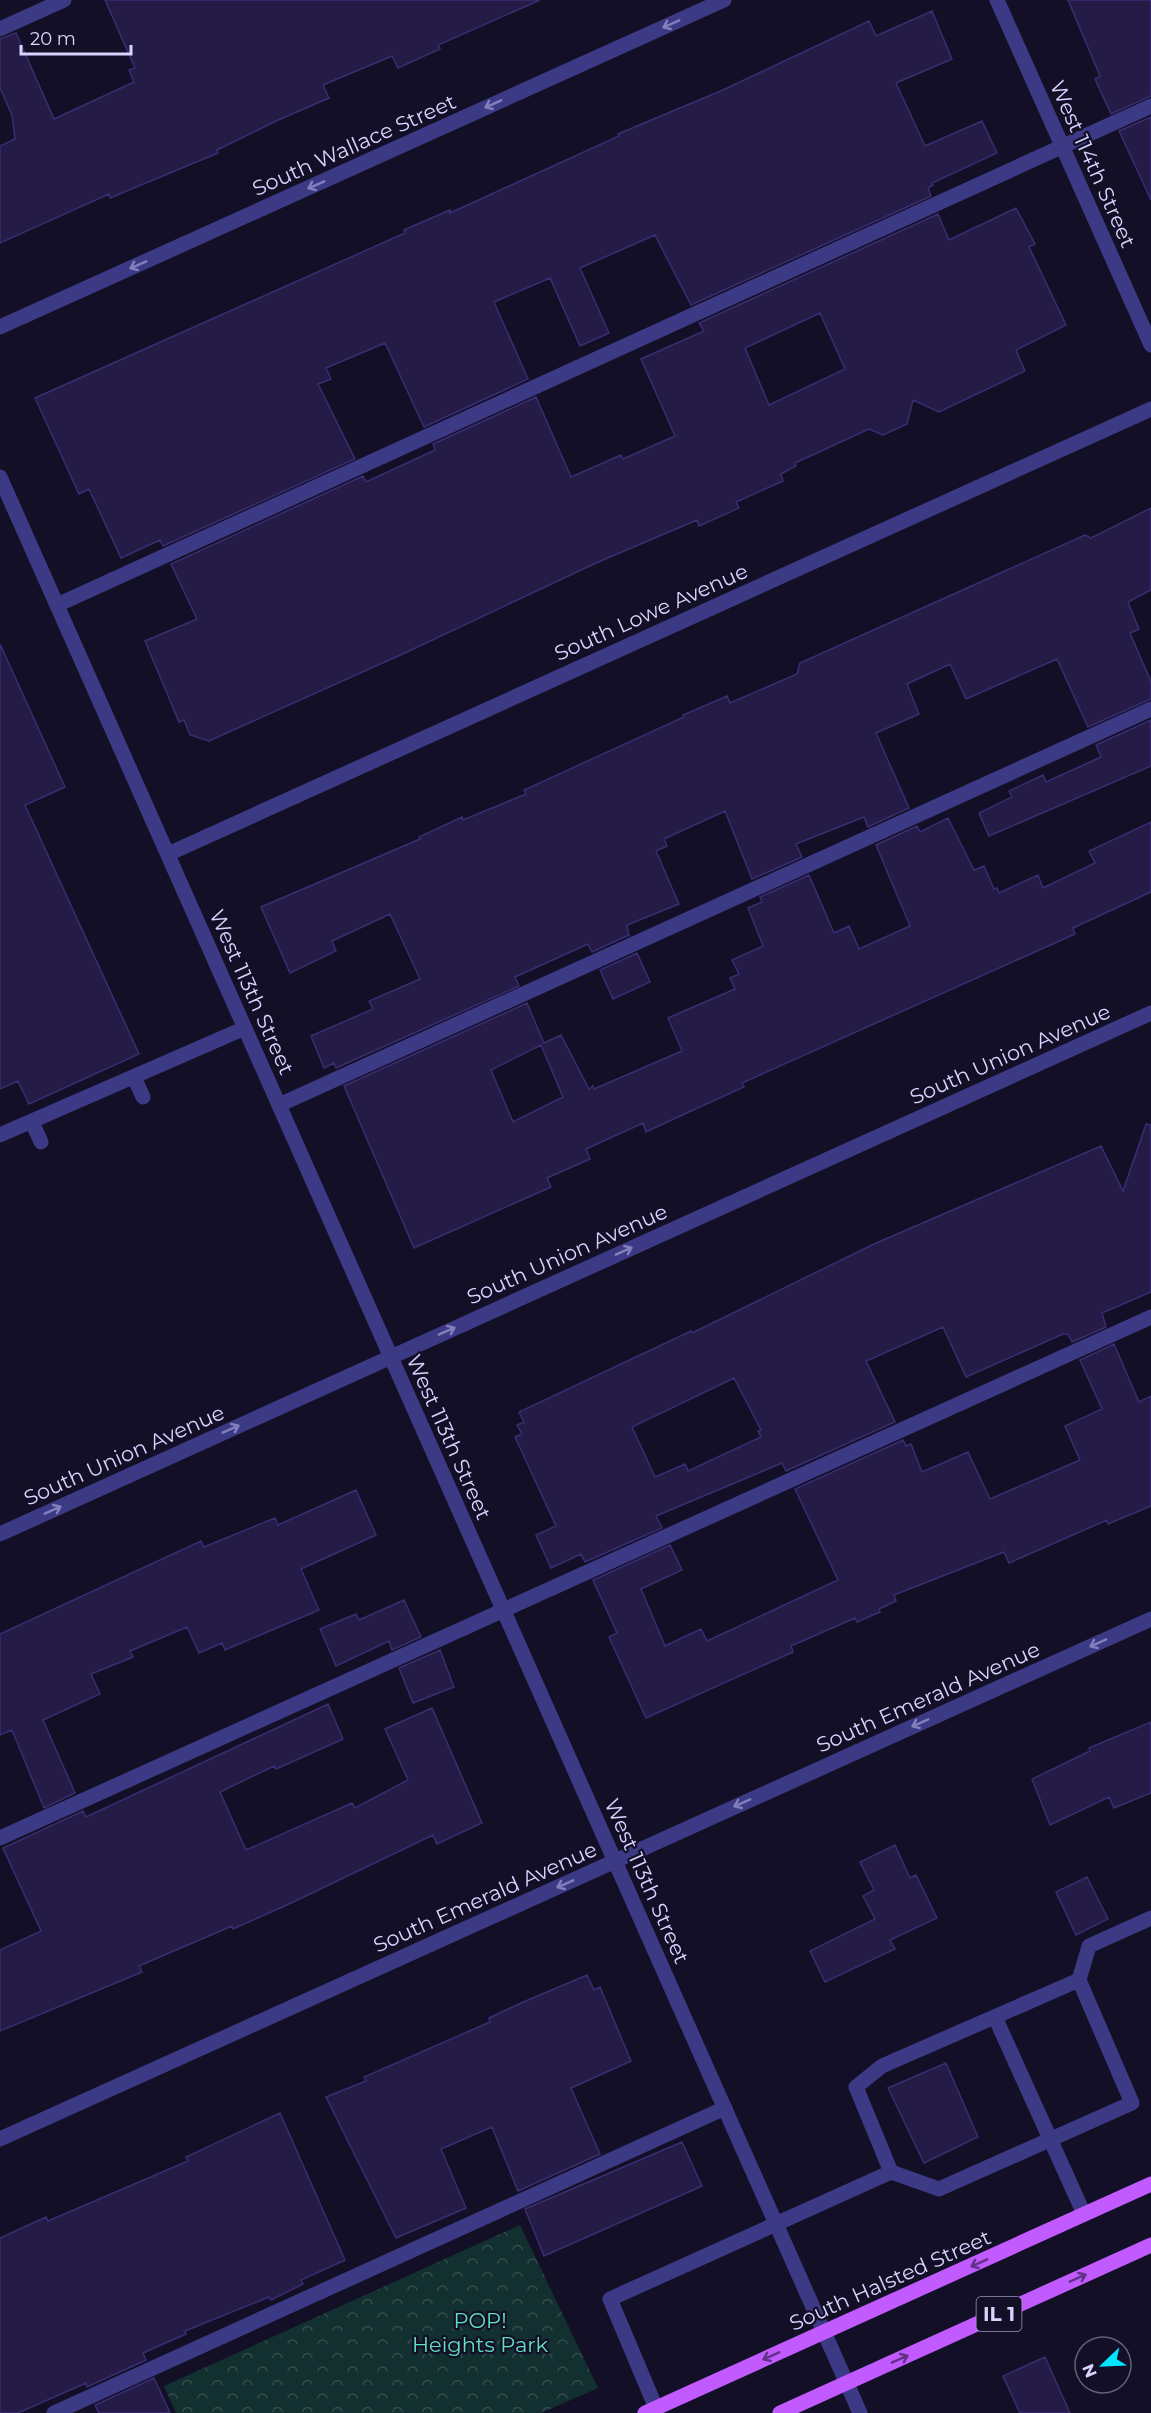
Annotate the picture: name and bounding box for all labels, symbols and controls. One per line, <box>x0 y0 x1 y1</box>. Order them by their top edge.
scale bar <box>21 18 130 56</box>
one-way arrow <box>662 19 681 30</box>
text: 20 m <box>30 28 76 50</box>
street label: West 114th Street <box>1045 77 1141 251</box>
street label: South Wallace Street <box>248 89 460 201</box>
one-way arrow <box>485 99 503 111</box>
one-way arrow <box>307 179 325 191</box>
one-way arrow <box>129 260 147 271</box>
street label: South Lowe Avenue <box>550 558 752 666</box>
street label: West 113th Street <box>204 906 300 1078</box>
street label: South Union Avenue <box>906 998 1114 1110</box>
street label: South Union Avenue <box>463 1198 671 1310</box>
one-way arrow <box>615 1245 633 1256</box>
one-way arrow <box>437 1325 455 1337</box>
street label: West 113th Street <box>401 1351 497 1523</box>
street label: South Union Avenue <box>20 1399 228 1511</box>
one-way arrow <box>221 1423 239 1435</box>
one-way arrow <box>44 1503 62 1515</box>
street label: South Emerald Avenue <box>812 1636 1044 1758</box>
one-way arrow <box>1089 1637 1107 1649</box>
one-way arrow <box>911 1718 930 1729</box>
street label: West 113th Street <box>599 1795 695 1967</box>
one-way arrow <box>734 1798 752 1810</box>
street label: South Emerald Avenue <box>369 1836 601 1958</box>
one-way arrow <box>556 1878 574 1890</box>
street label: South Halsted Street <box>785 2224 995 2336</box>
one-way arrow <box>970 2257 988 2269</box>
one-way arrow <box>1069 2272 1087 2283</box>
road number: IL 1 <box>976 2297 1022 2331</box>
park label: POP! Heights Park <box>412 2308 549 2357</box>
north arrow <box>1073 2335 1133 2395</box>
one-way arrow <box>762 2351 780 2362</box>
one-way arrow <box>891 2352 909 2364</box>
text: N <box>1078 2361 1101 2380</box>

